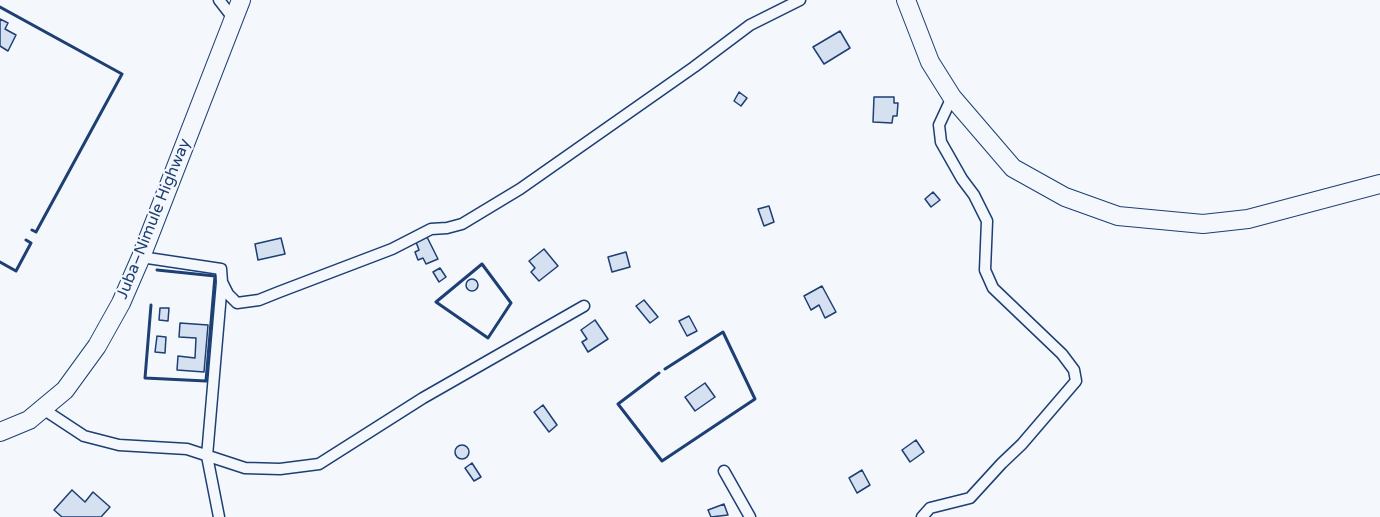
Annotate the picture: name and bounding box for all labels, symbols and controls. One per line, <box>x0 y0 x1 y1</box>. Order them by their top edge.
street label: Juba–Nimule Highway <box>113 136 195 302</box>

